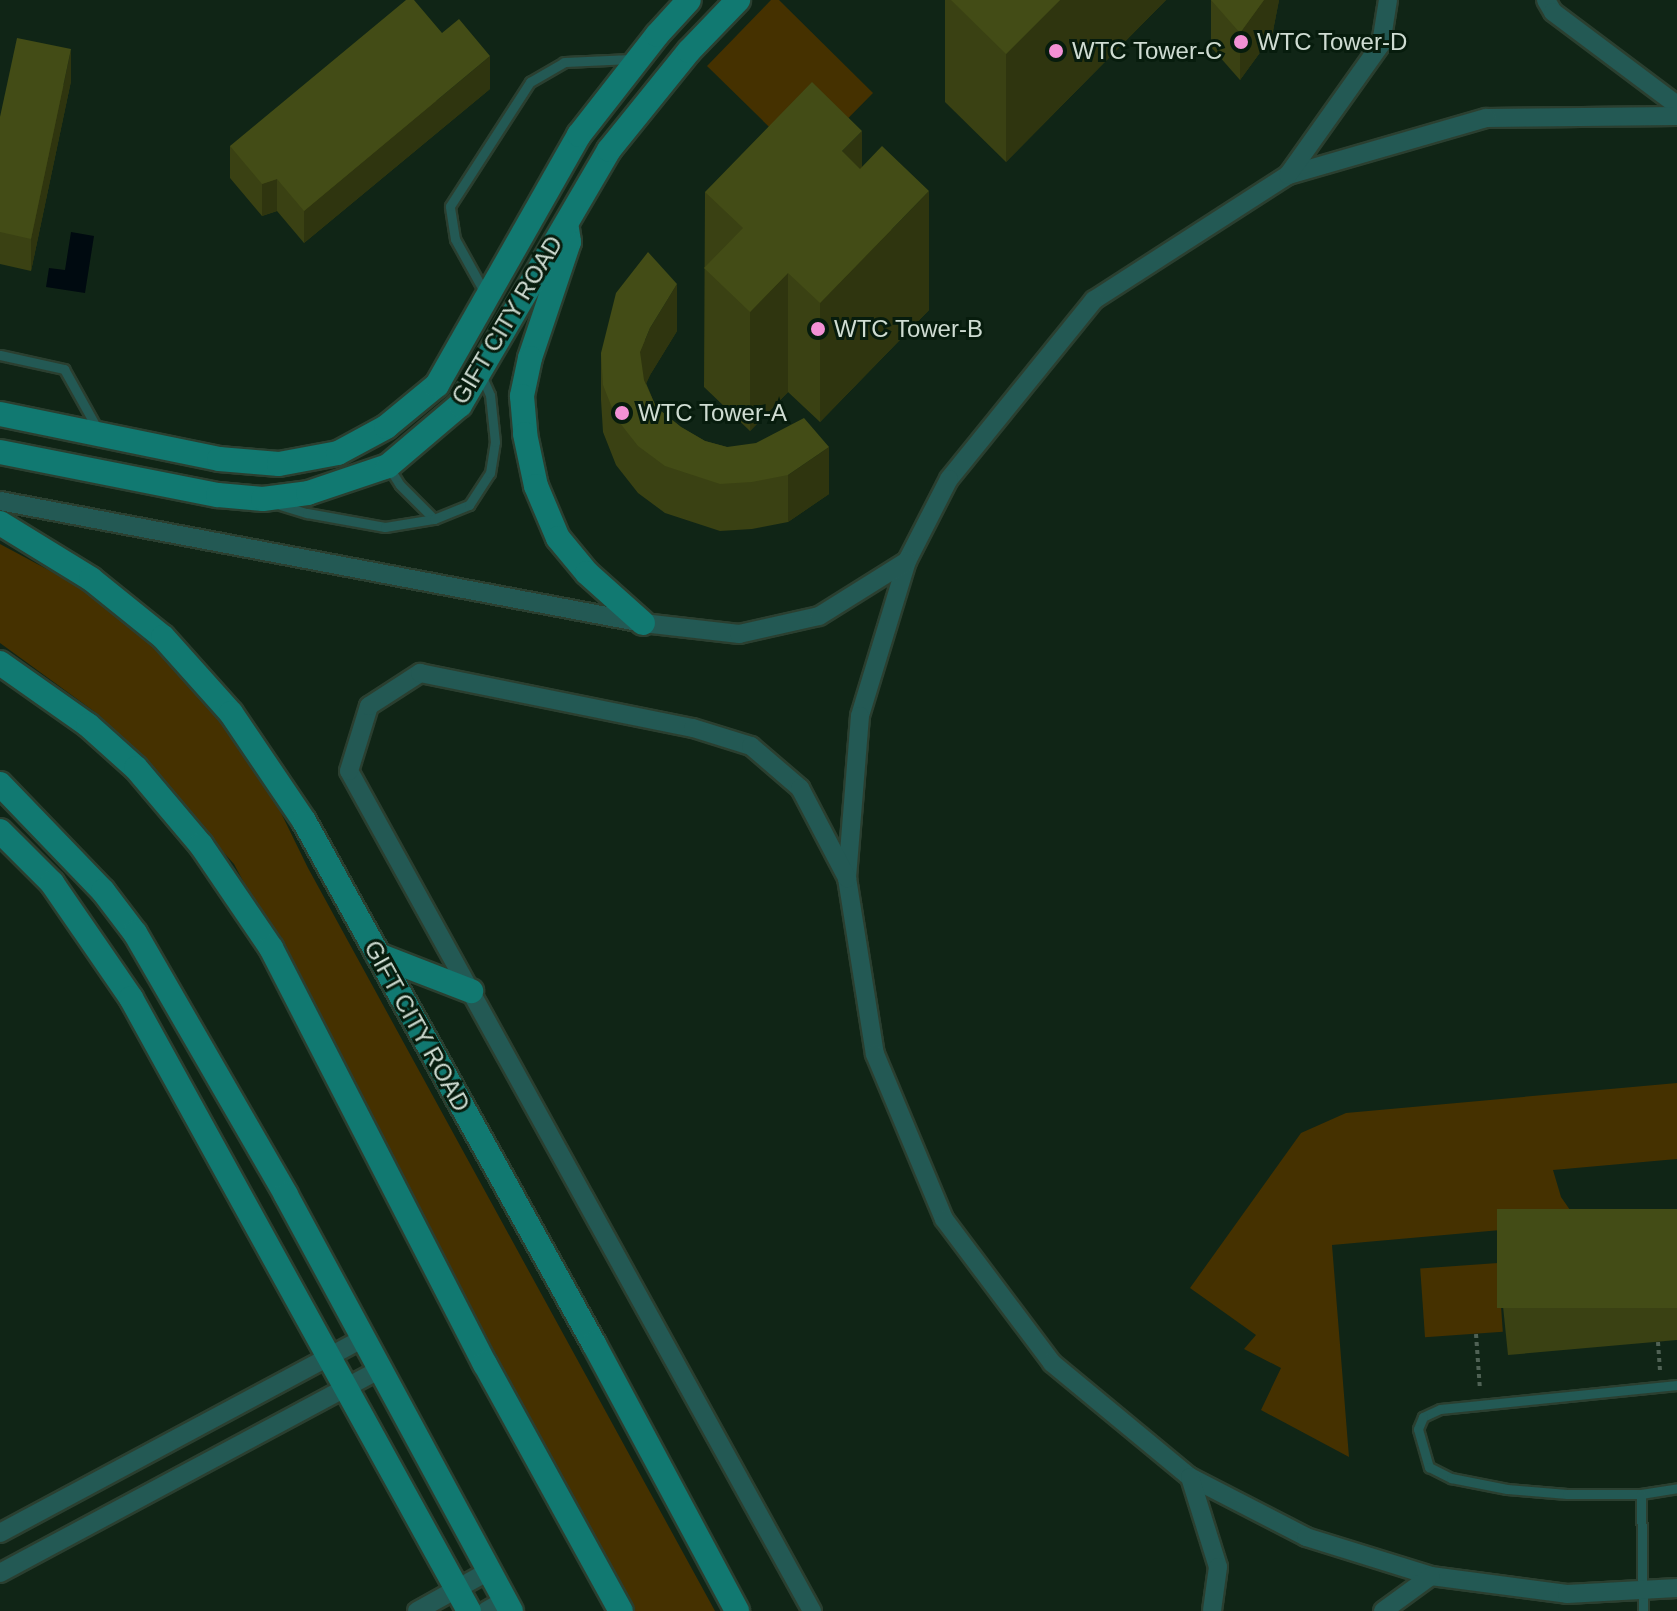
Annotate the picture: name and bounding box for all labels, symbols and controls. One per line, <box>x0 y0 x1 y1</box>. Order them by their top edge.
place label: WTC Tower-D <box>1257 28 1408 56</box>
marker: WTC Tower-D <box>1232 33 1250 51</box>
place label: WTC Tower-C <box>1072 37 1223 65</box>
marker: WTC Tower-C <box>1047 42 1065 60</box>
street label: GIFT CITY ROAD <box>445 230 569 410</box>
place label: WTC Tower-B <box>834 315 983 343</box>
marker: WTC Tower-B <box>809 320 827 338</box>
place label: WTC Tower-A <box>638 399 787 427</box>
marker: WTC Tower-A <box>613 404 631 422</box>
street label: GIFT CITY ROAD <box>358 935 476 1117</box>

